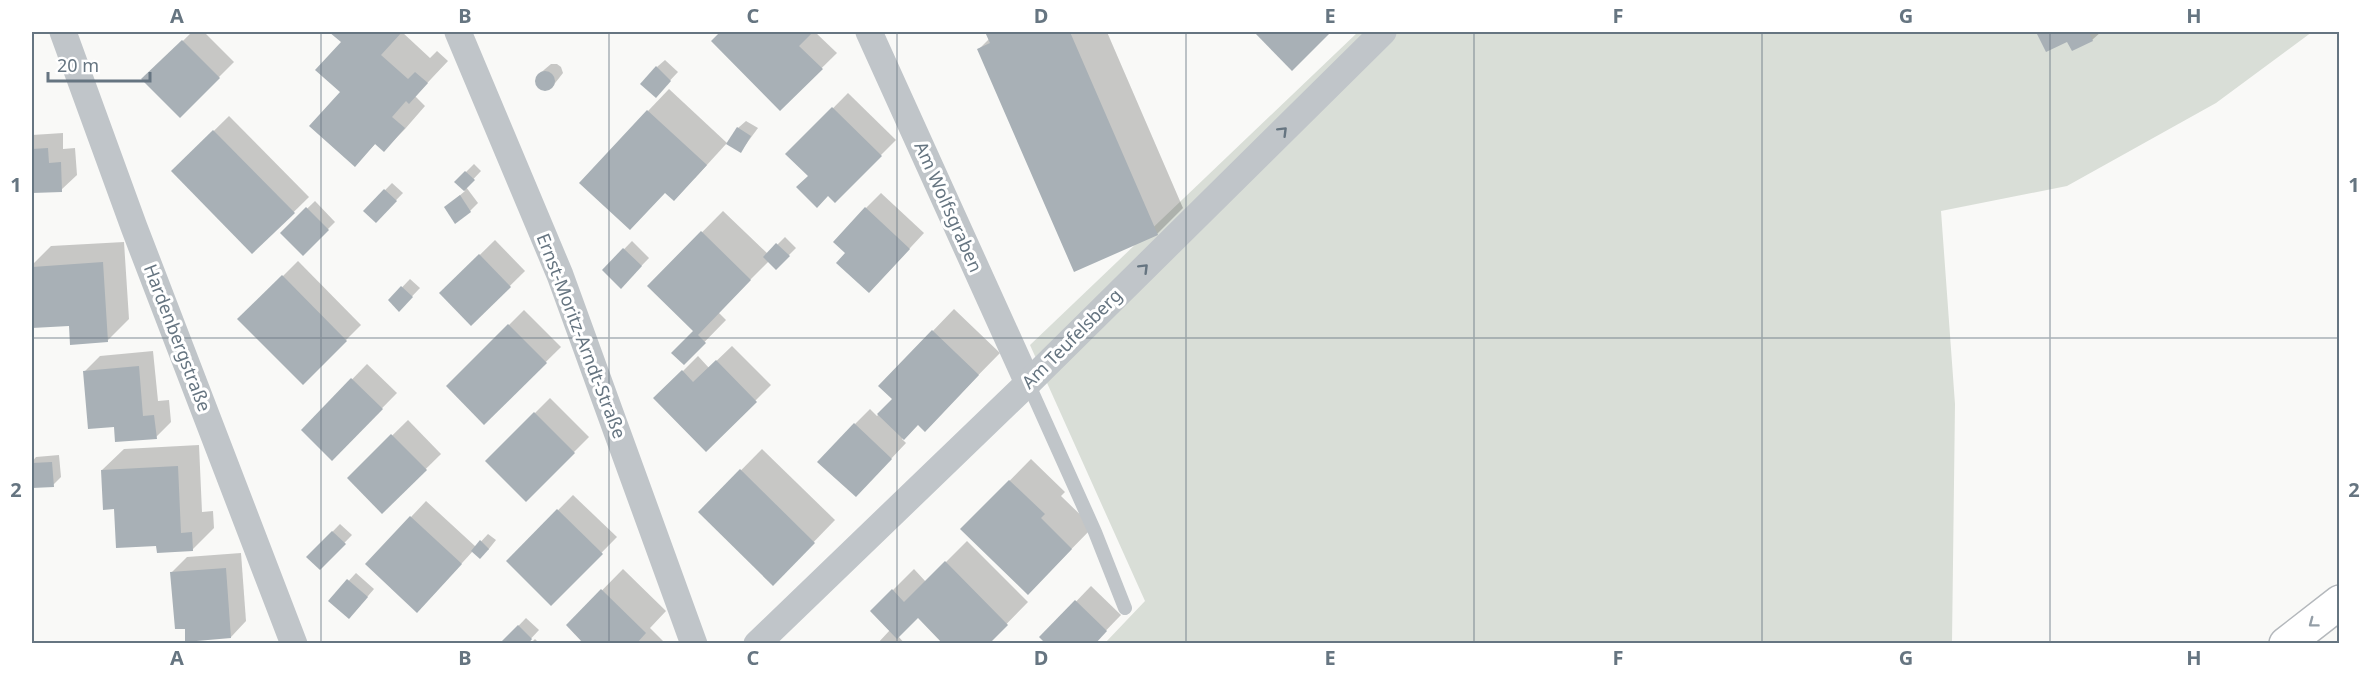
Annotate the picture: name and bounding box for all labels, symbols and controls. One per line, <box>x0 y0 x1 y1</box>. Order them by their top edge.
text: A <box>170 2 184 29</box>
text: B <box>458 2 472 29</box>
text: C <box>747 2 760 29</box>
text: D <box>1034 2 1048 29</box>
text: E <box>1324 2 1336 29</box>
text: F <box>1613 2 1623 29</box>
text: G <box>1899 2 1913 29</box>
text: H <box>2186 2 2202 29</box>
scale bar <box>48 45 150 83</box>
text: 20 m <box>57 53 99 77</box>
one-way arrow <box>1276 127 1286 138</box>
street label: Am Wolfsgraben <box>909 138 988 276</box>
text: 1 <box>10 171 22 198</box>
text: 1 <box>2348 171 2360 198</box>
street label: Ernst-Moritz-Arndt-Straße <box>532 230 632 442</box>
street label: Hardenbergstraße <box>139 260 217 415</box>
one-way arrow <box>1138 264 1148 275</box>
street label: Am Teufelsberg <box>1016 283 1127 394</box>
text: 2 <box>10 476 22 503</box>
text: 2 <box>2348 476 2360 503</box>
one-way arrow <box>2308 616 2319 627</box>
text: A <box>170 644 184 671</box>
text: B <box>458 644 472 671</box>
text: C <box>747 644 760 671</box>
text: D <box>1034 644 1048 671</box>
text: E <box>1324 644 1336 671</box>
text: F <box>1613 644 1623 671</box>
text: G <box>1899 644 1913 671</box>
text: H <box>2186 644 2202 671</box>

